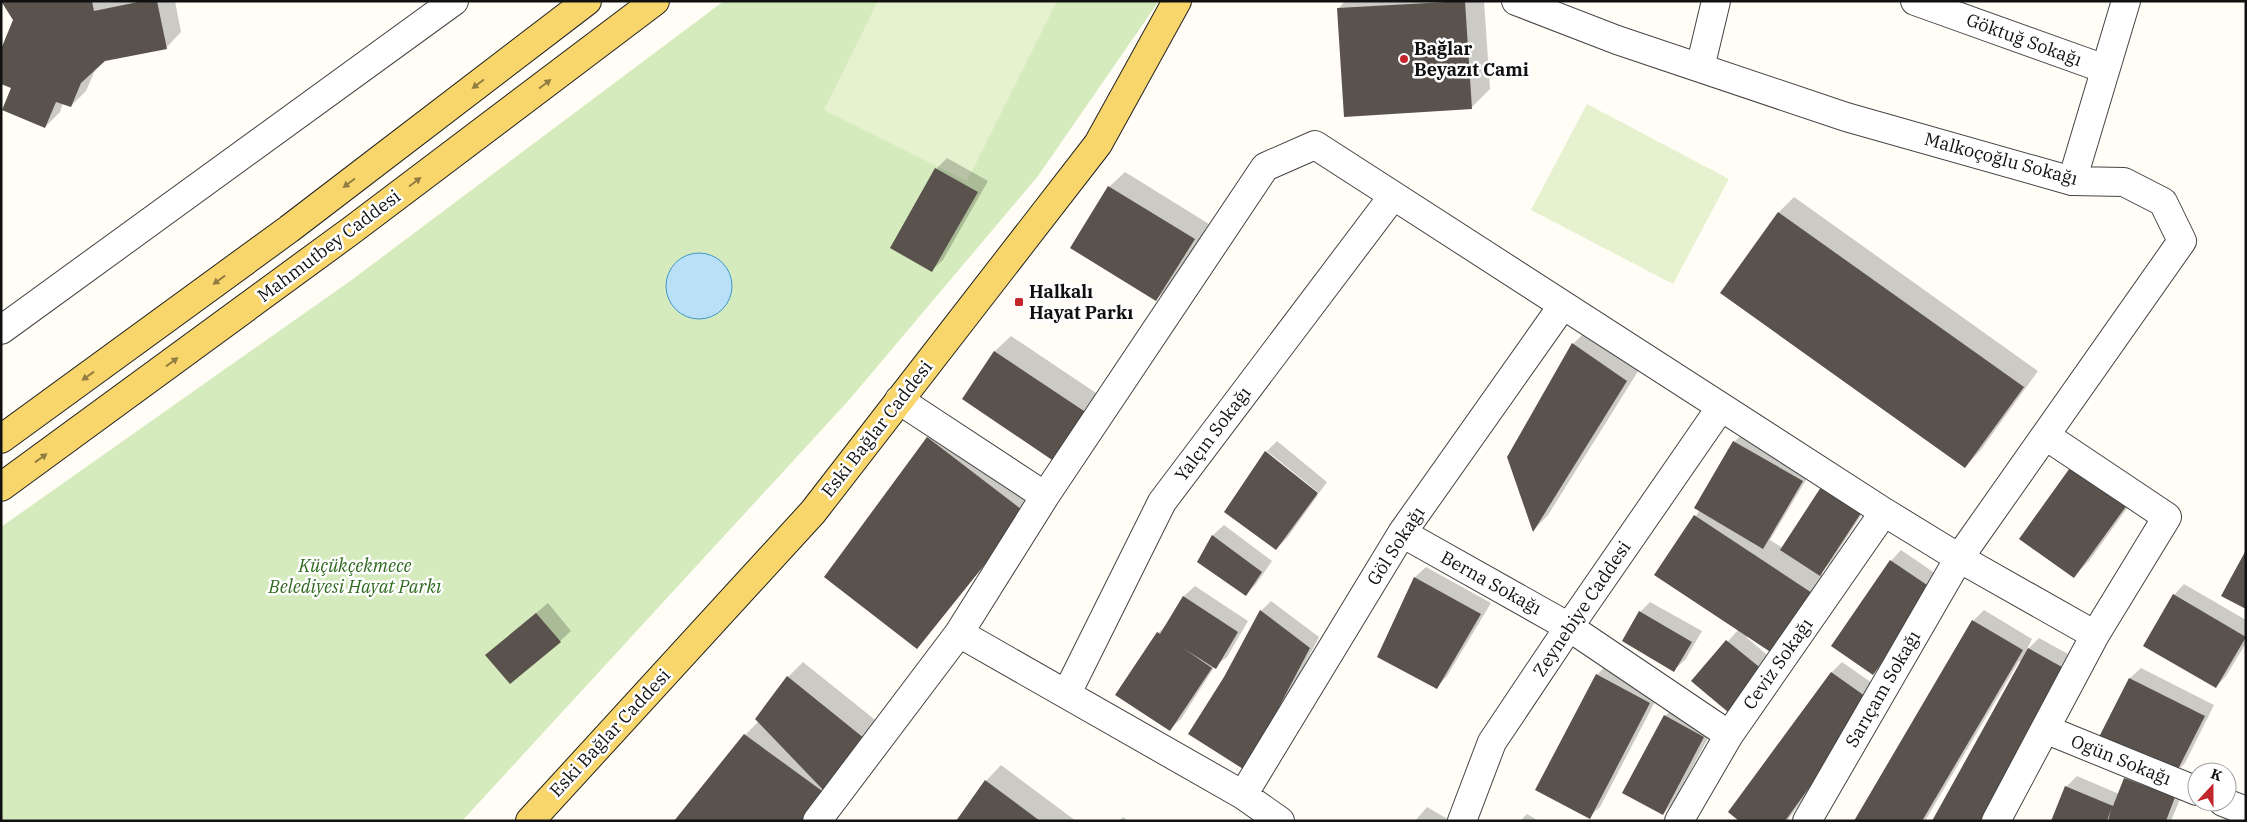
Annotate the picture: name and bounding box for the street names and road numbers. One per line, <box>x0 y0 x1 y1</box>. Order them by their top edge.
street label: Göktuğ Sokağı <box>1963 8 2085 71</box>
street label: Malkoçoğlu Sokağı <box>1922 127 2081 190</box>
street label: Mahmutbey Caddesi <box>253 184 405 307</box>
street label: Eski Bağlar Caddesi <box>816 356 937 502</box>
street label: Yalçın Sokağı <box>1170 382 1256 486</box>
street label: Göl Sokağı <box>1362 502 1430 589</box>
street label: Zeynebiye Caddesi <box>1528 536 1636 681</box>
street label: Berna Sokağı <box>1437 545 1546 620</box>
street label: Ceviz Sokağı <box>1738 613 1818 714</box>
street label: Sarıçam Sokağı <box>1840 626 1925 751</box>
street label: Eski Bağlar Caddesi <box>544 664 675 802</box>
street label: Ogün Sokağı <box>2068 729 2175 790</box>

